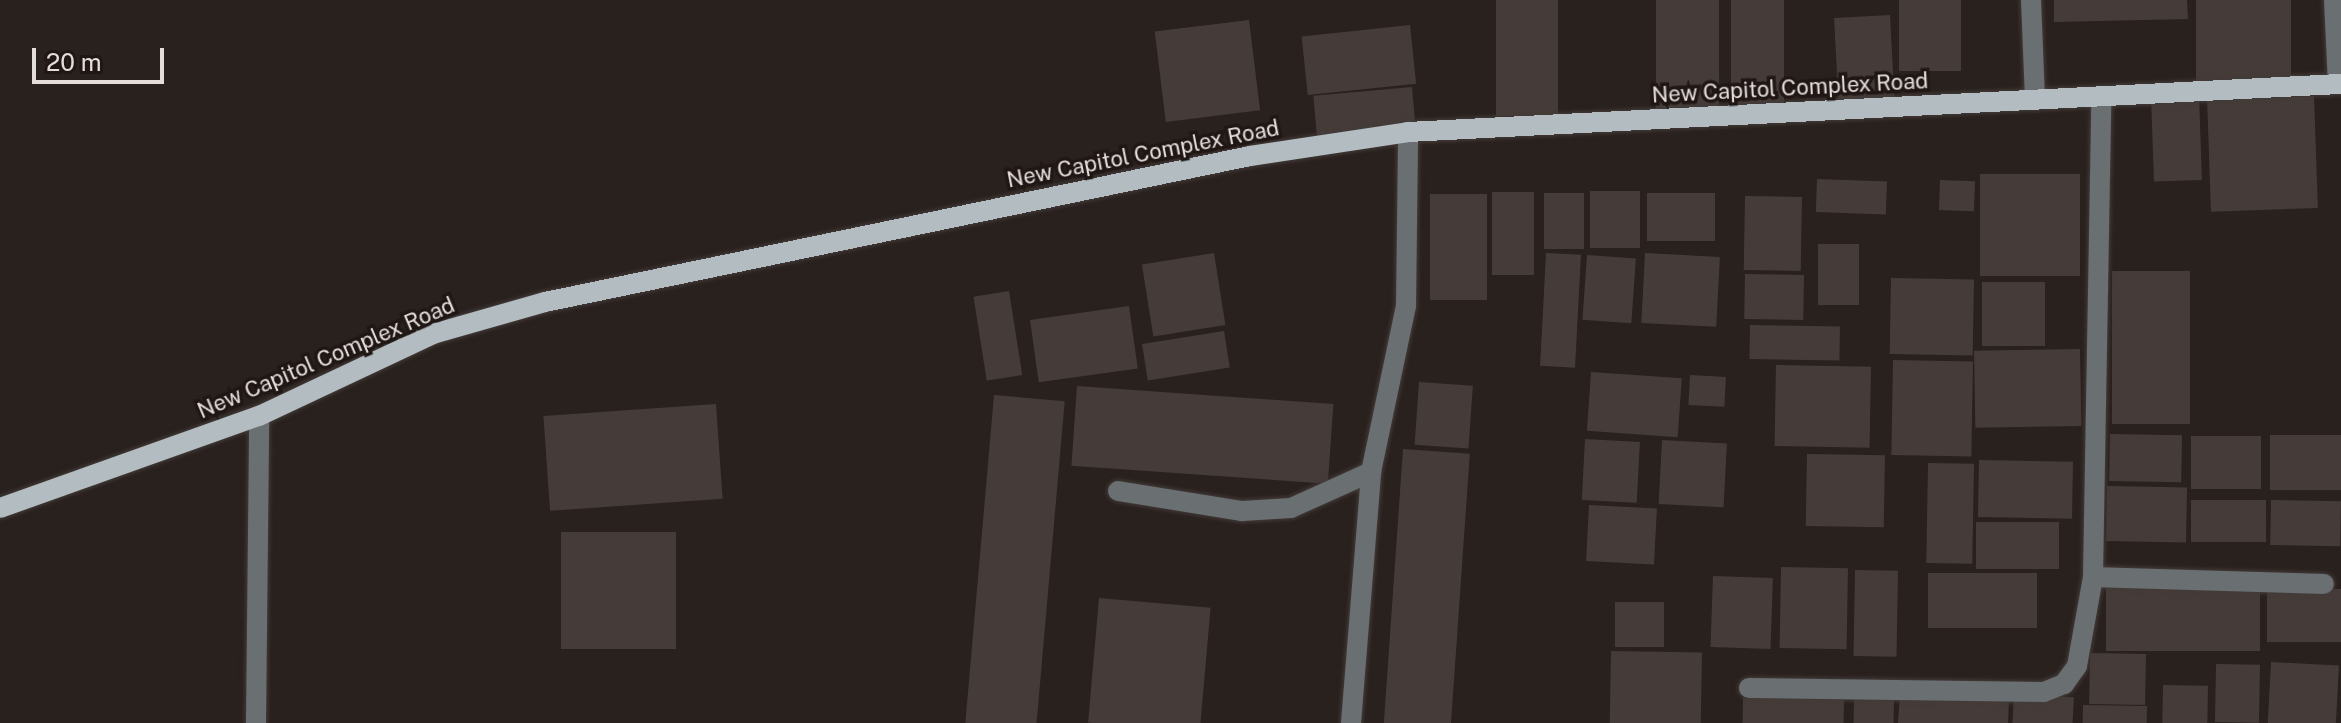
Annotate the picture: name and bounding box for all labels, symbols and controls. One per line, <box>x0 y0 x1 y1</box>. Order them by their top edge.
scale bar <box>36 32 168 82</box>
text: 20 m <box>46 48 102 76</box>
street label: New Capitol Complex Road <box>1651 68 1929 108</box>
street label: New Capitol Complex Road <box>1005 115 1281 193</box>
street label: New Capitol Complex Road <box>193 292 459 424</box>

